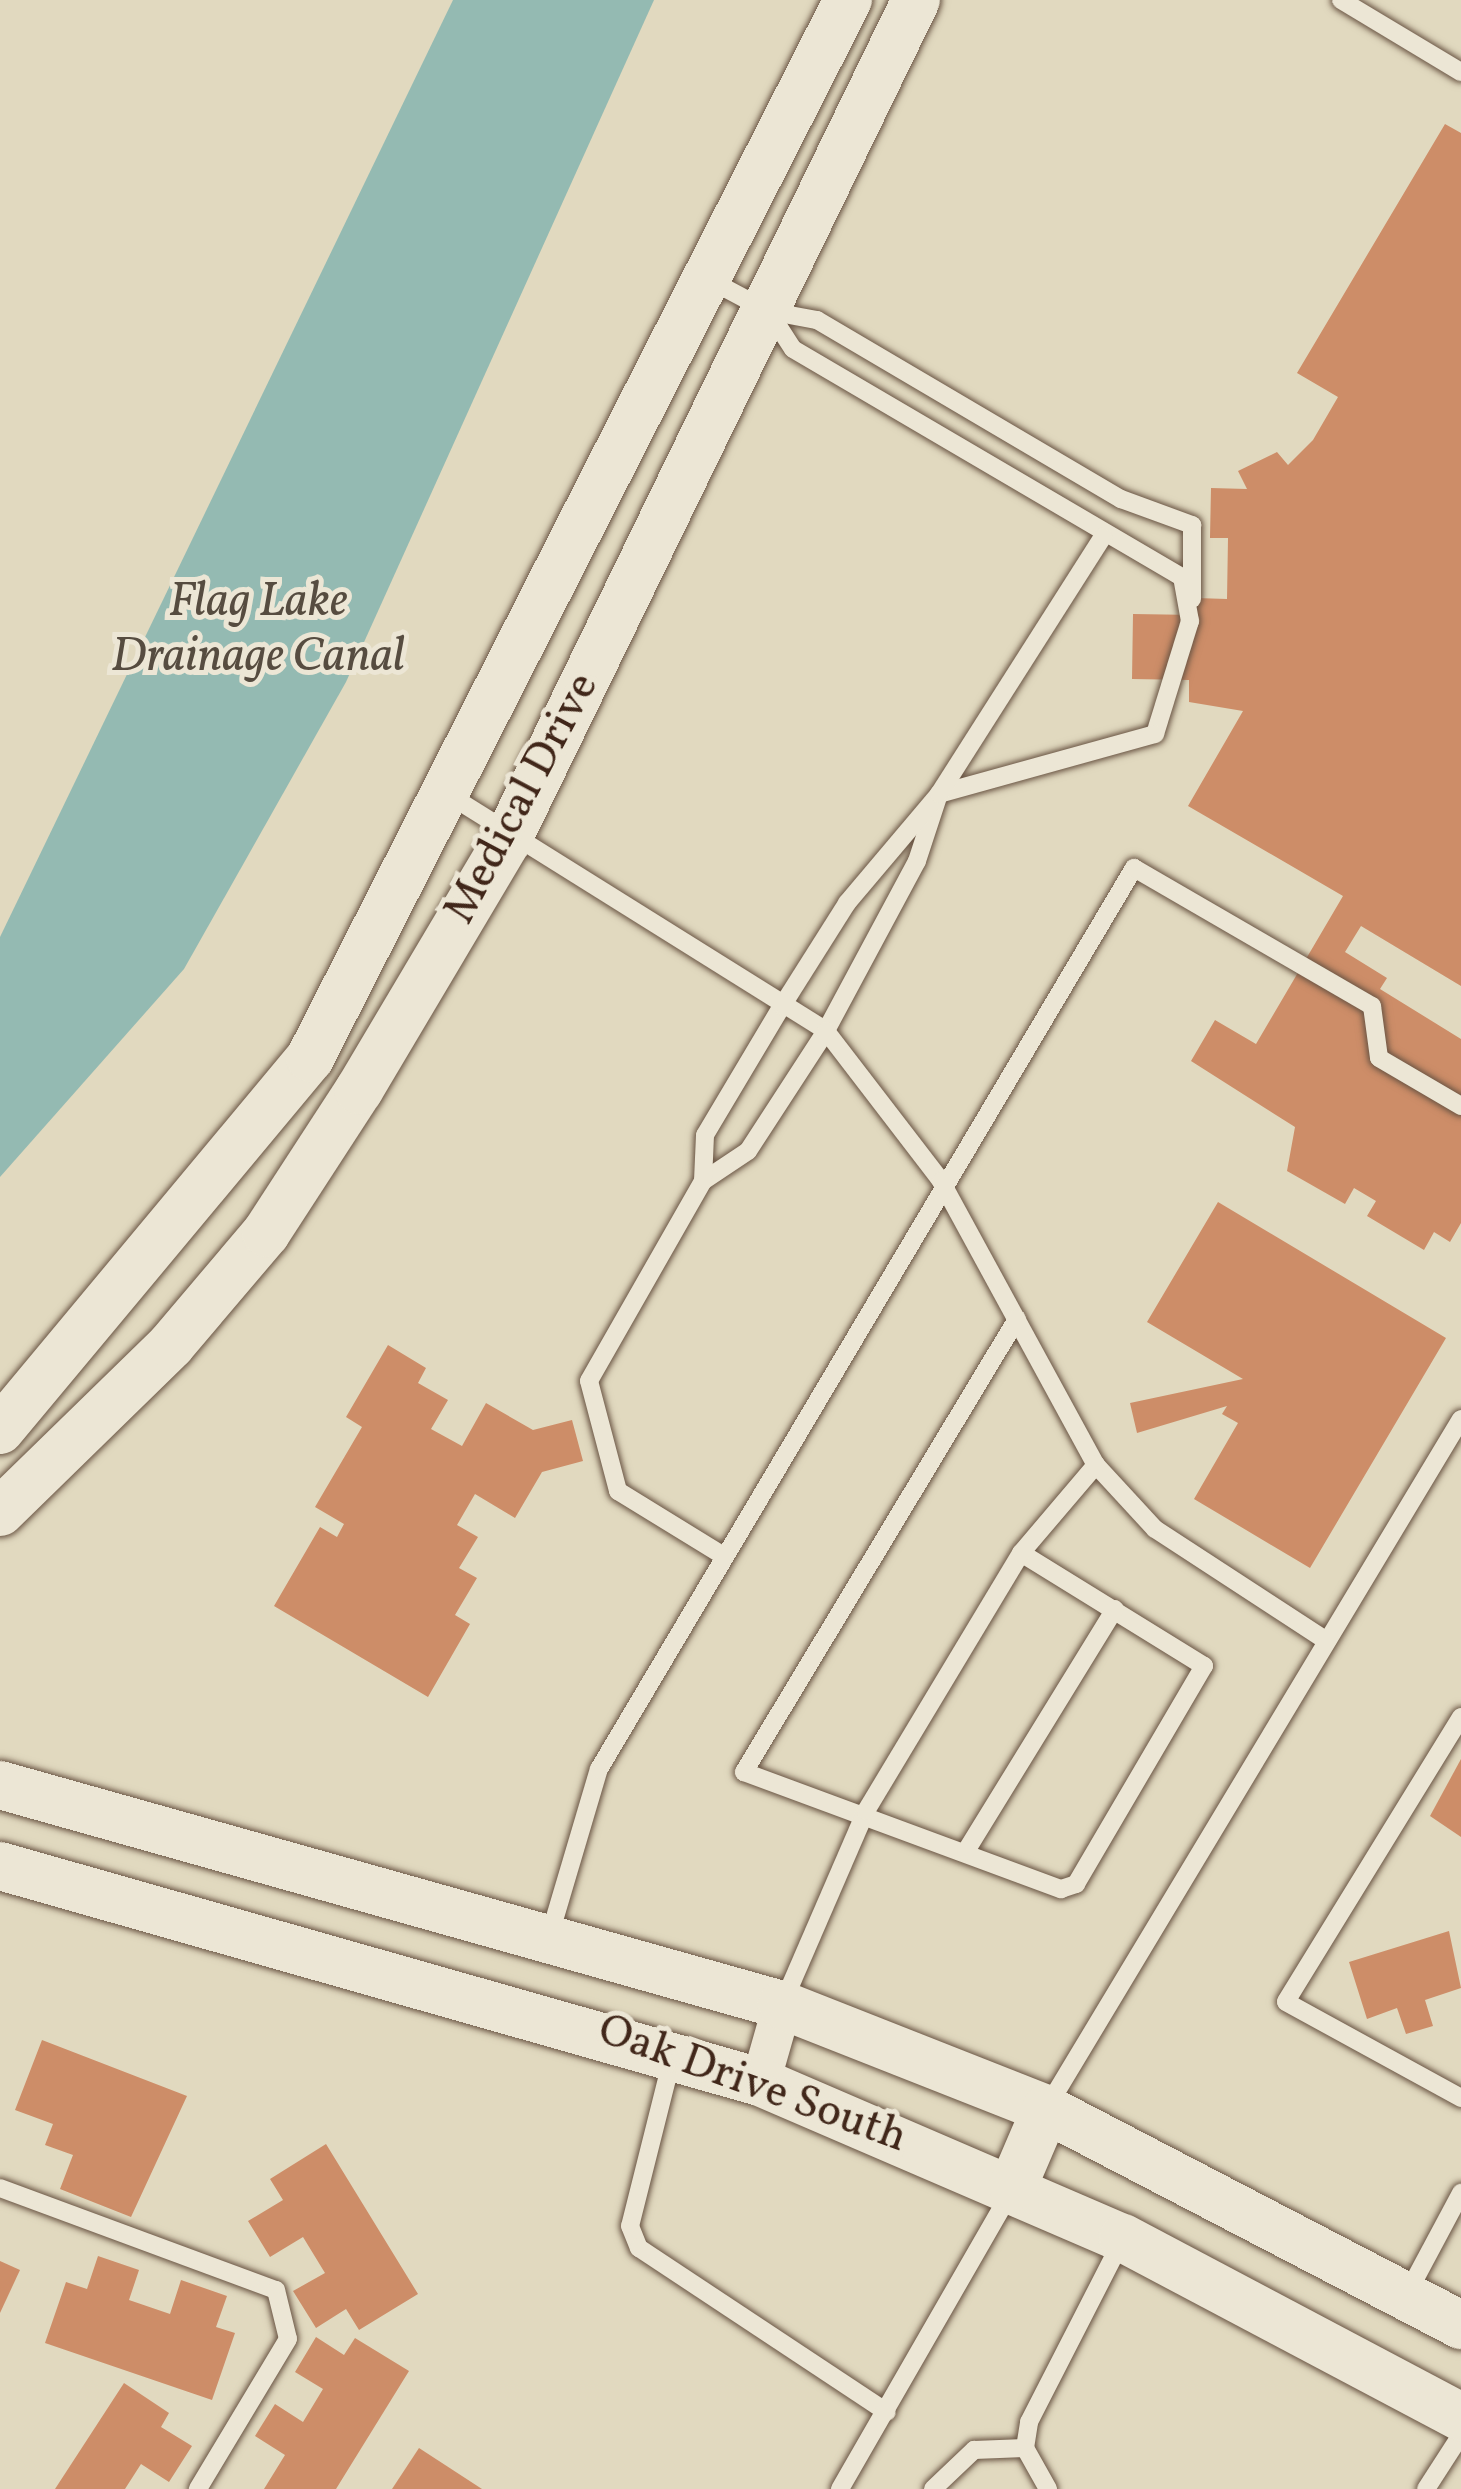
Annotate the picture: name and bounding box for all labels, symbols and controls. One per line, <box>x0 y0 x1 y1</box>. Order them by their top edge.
water label: Flag Lake Drainage Canal <box>111 573 405 686</box>
street label: Medical Drive <box>434 664 612 934</box>
street label: Oak Drive South <box>590 2004 914 2166</box>

